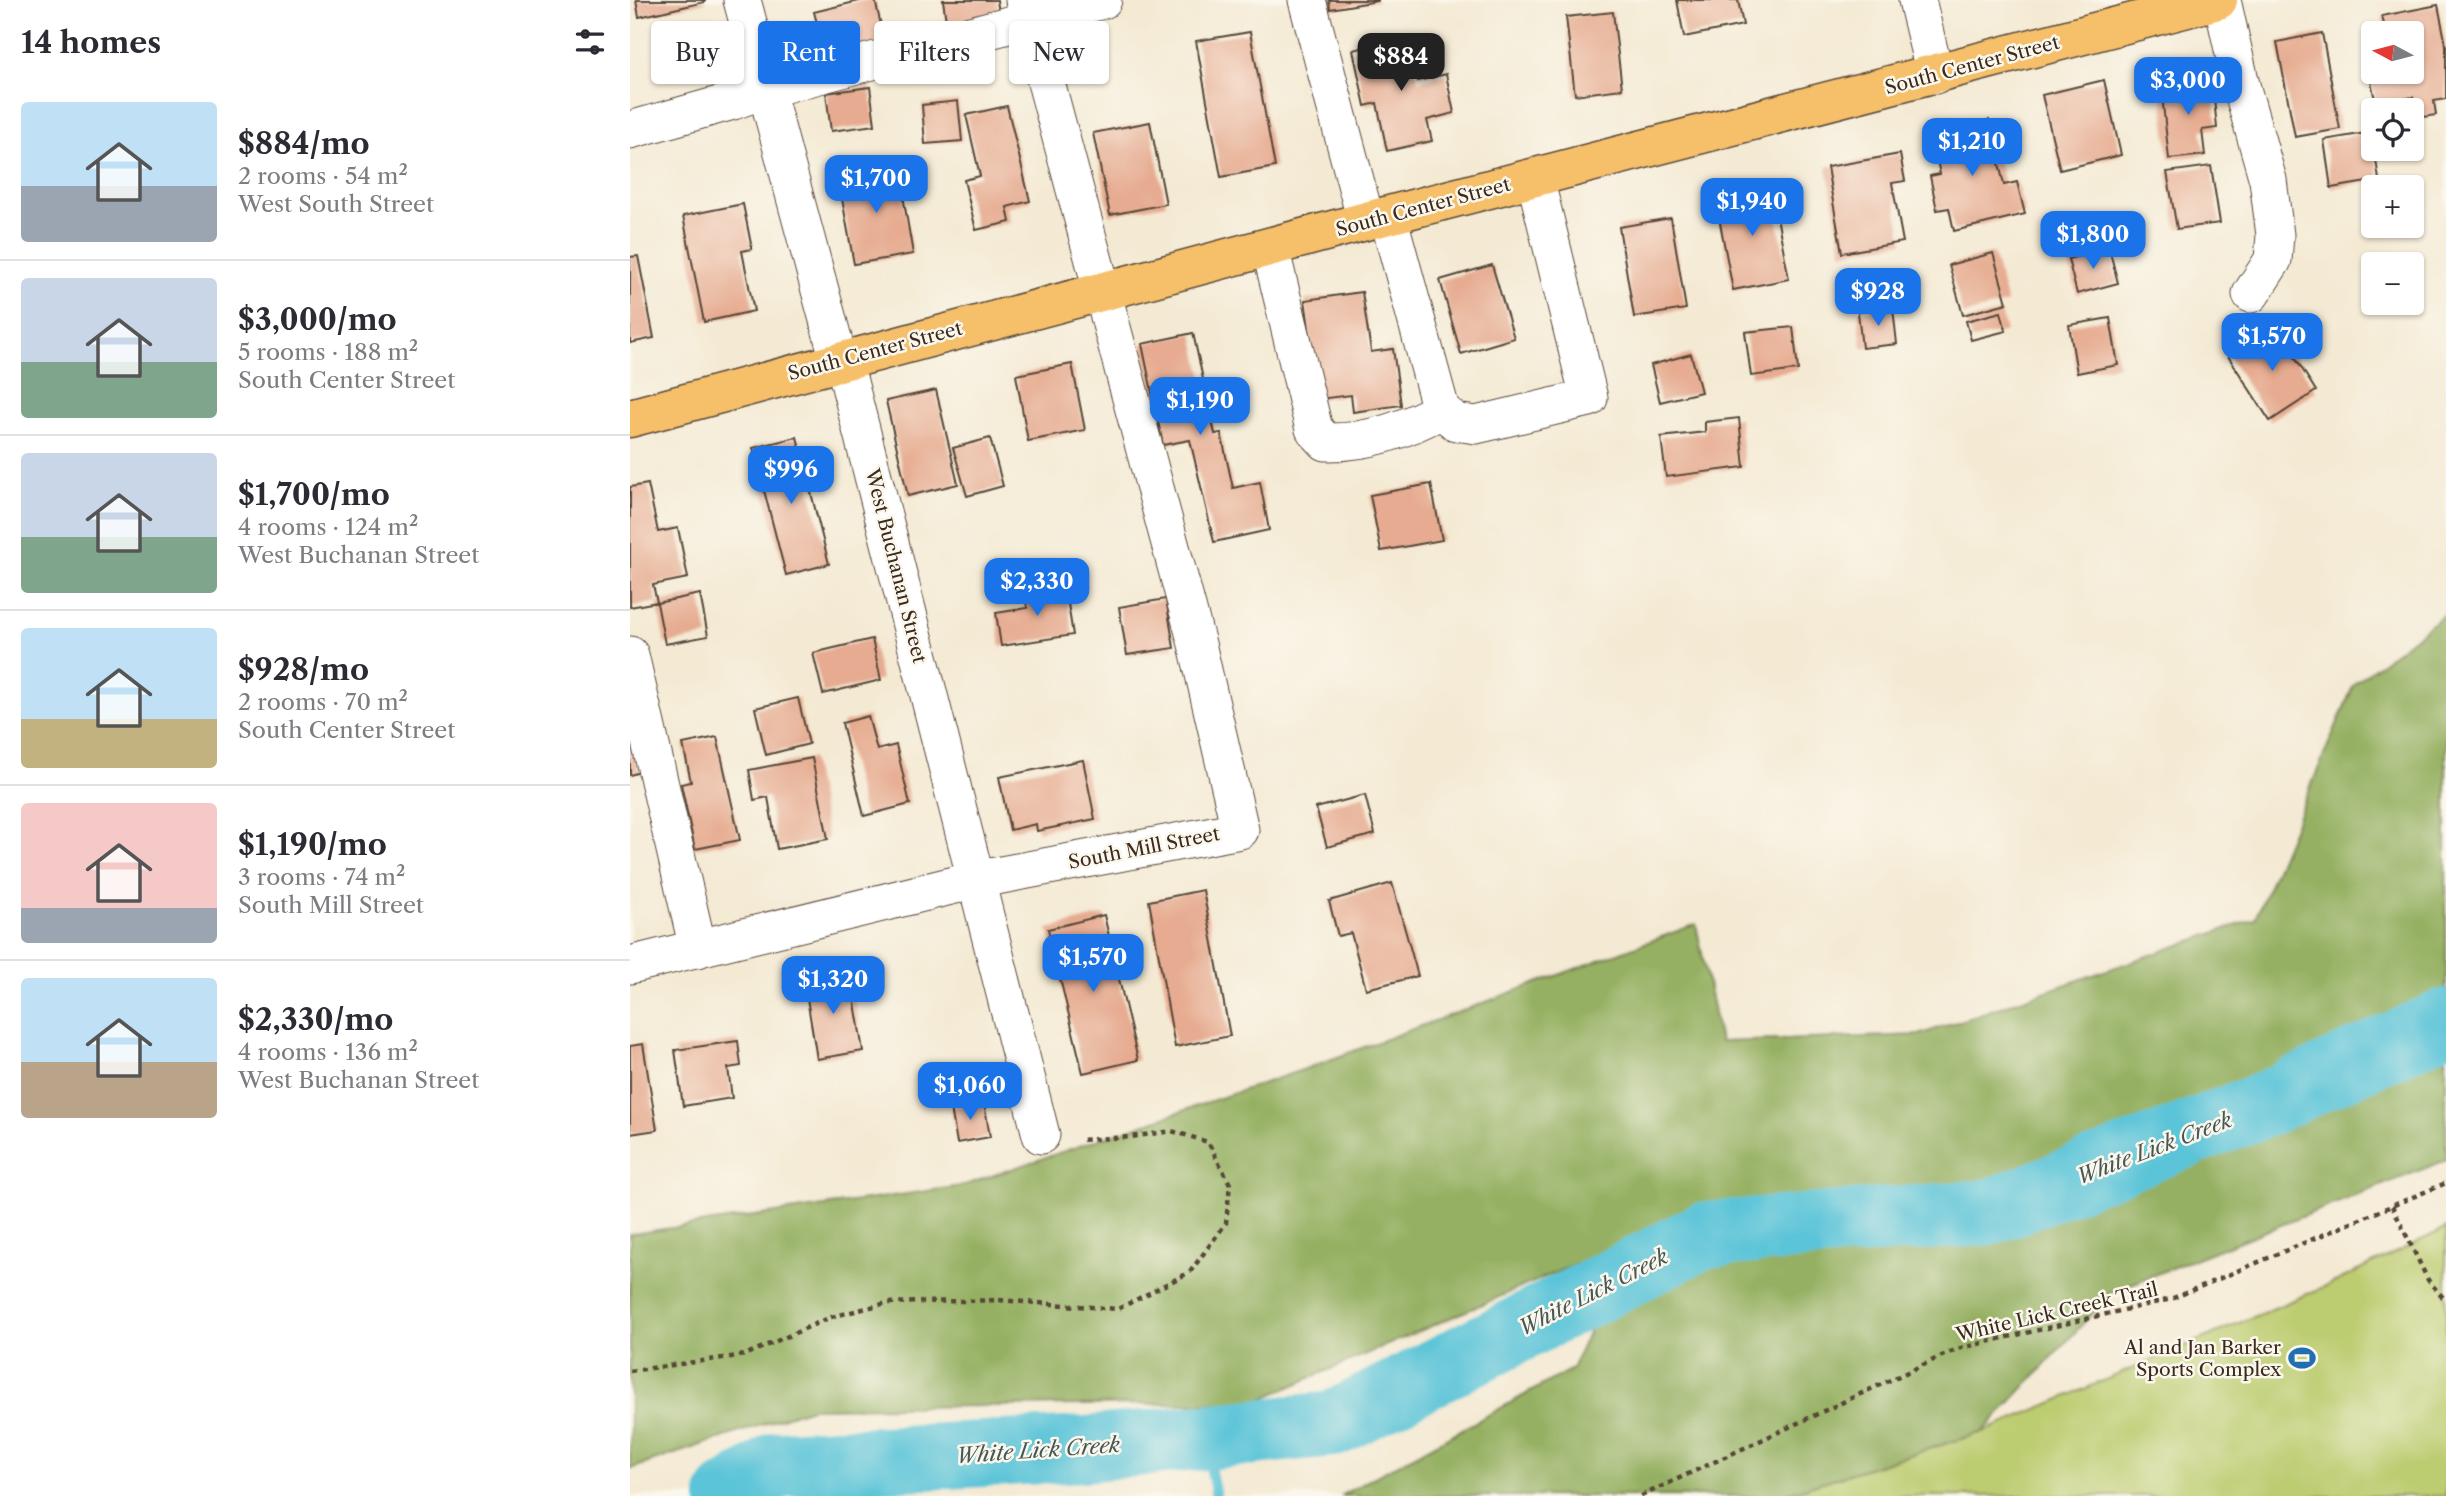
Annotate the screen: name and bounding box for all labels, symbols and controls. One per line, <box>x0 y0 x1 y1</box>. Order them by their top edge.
chip: Buy <box>651 21 744 84</box>
chip: Rent <box>758 21 860 84</box>
chip: Filters <box>874 21 995 84</box>
chip: New <box>1009 21 1109 84</box>
north arrow <box>2361 21 2424 84</box>
map controls <box>2361 21 2424 315</box>
icon: filters <box>571 23 609 61</box>
text: 14 homes <box>21 24 161 61</box>
street label: South Center Street <box>1882 31 2062 99</box>
pin: $884 <box>1360 34 1442 93</box>
text: $884 <box>1374 42 1428 70</box>
pin: $3,000 <box>2131 58 2245 117</box>
text: $3,000 <box>2150 66 2226 94</box>
button: locate <box>2361 98 2424 161</box>
pin: $1,210 <box>1915 118 2029 178</box>
text: $884/mo <box>238 125 370 162</box>
text: $1,210 <box>1938 127 2006 155</box>
icon: home <box>77 130 161 214</box>
pin: $1,700 <box>819 156 933 215</box>
text: 2 rooms · 54 m² <box>238 162 408 190</box>
text: $1,700 <box>841 164 911 192</box>
street label: South Center Street <box>1333 173 1513 241</box>
button: + <box>2361 175 2424 238</box>
pin: $1,940 <box>1695 178 1809 238</box>
text: $1,940 <box>1717 187 1787 215</box>
text: West South Street <box>238 190 434 218</box>
pin: $1,800 <box>2036 212 2150 271</box>
text: $1,800 <box>2057 220 2129 248</box>
button: − <box>2361 252 2424 315</box>
pin: $928 <box>1837 268 1919 328</box>
text: $928 <box>1851 277 1905 305</box>
text: $3,000/mo <box>238 301 397 338</box>
icon: home <box>77 306 161 390</box>
pin: $1,570 <box>2215 314 2329 373</box>
street label: South Center Street <box>785 317 965 385</box>
text: $1,570 <box>2238 322 2306 350</box>
text: 5 rooms · 188 m² <box>238 338 418 366</box>
text: South Center Street <box>238 366 455 394</box>
pin: $1,190 <box>1143 378 1257 437</box>
text: $1,190 <box>1166 386 1234 414</box>
pin: $996 <box>750 447 832 506</box>
text: $996 <box>764 455 818 483</box>
street label: West Buchanan Street <box>860 466 931 666</box>
text: $1,700/mo <box>238 476 390 513</box>
icon: home <box>77 481 161 565</box>
text: 4 rooms · 124 m² <box>238 513 418 541</box>
text: West Buchanan Street <box>238 541 479 569</box>
pin: $2,330 <box>980 558 1094 618</box>
text: $2,330 <box>1000 567 1074 595</box>
text: $928/mo <box>238 651 369 688</box>
icon: home <box>77 656 161 740</box>
text: 2 rooms · 70 m² <box>238 688 408 716</box>
text: South Center Street <box>238 716 455 744</box>
street label: South Mill Street <box>1066 822 1222 874</box>
text: $1,190/mo <box>238 826 387 863</box>
icon: home <box>77 831 161 915</box>
text: 3 rooms · 74 m² <box>238 863 405 891</box>
text: South Mill Street <box>238 891 424 919</box>
pin: $1,570 <box>1036 934 1150 994</box>
text: $1,570 <box>1059 943 1127 971</box>
pin: $1,320 <box>776 956 890 1016</box>
text: $1,320 <box>798 965 868 993</box>
text: $2,330/mo <box>238 1001 393 1038</box>
icon: home <box>77 1006 161 1090</box>
text: 4 rooms · 136 m² <box>238 1038 418 1066</box>
pin: $1,060 <box>913 1062 1027 1122</box>
text: West Buchanan Street <box>238 1066 479 1094</box>
text: $1,060 <box>934 1071 1006 1099</box>
water label: White Lick Creek <box>2073 1107 2235 1189</box>
water label: White Lick Creek <box>1514 1244 1672 1340</box>
street label: White Lick Creek Trail <box>1953 1277 2161 1347</box>
place label: Al and Jan Barker Sports Complex <box>2123 1336 2282 1381</box>
sports icon: Al and Jan Barker Sports Complex <box>2287 1343 2317 1373</box>
water label: White Lick Creek <box>955 1432 1121 1468</box>

